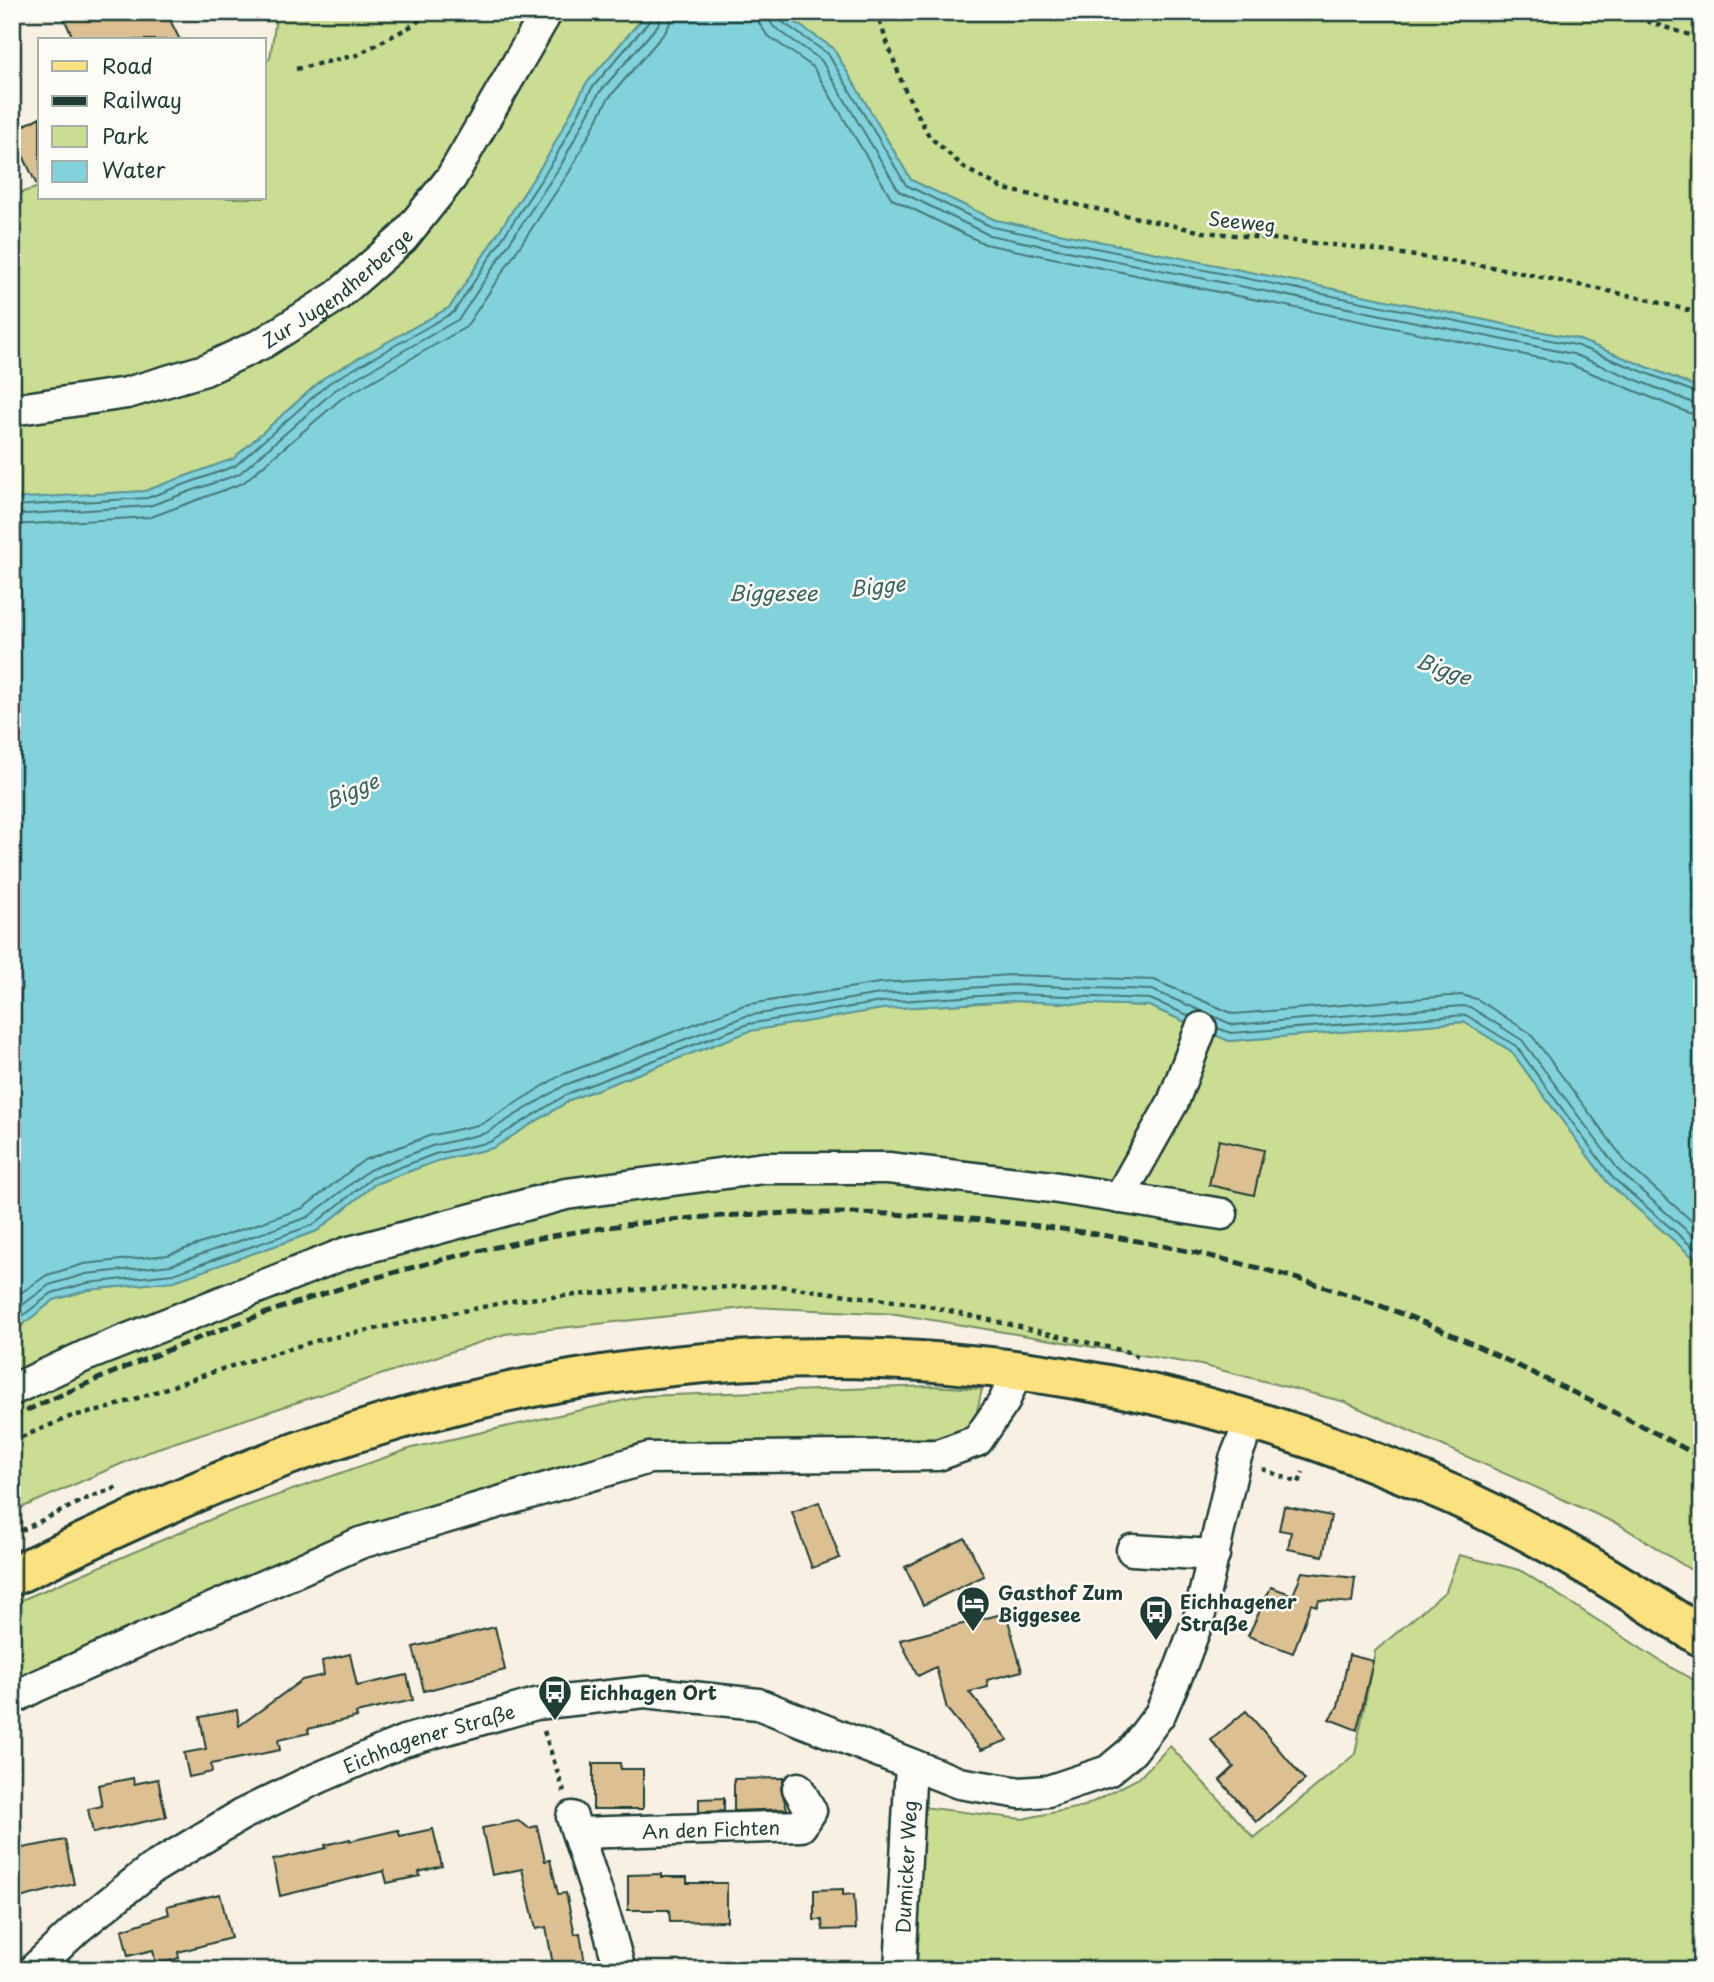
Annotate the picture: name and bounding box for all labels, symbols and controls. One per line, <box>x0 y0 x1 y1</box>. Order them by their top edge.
legend <box>38 38 266 200</box>
text: Road <box>102 49 153 81</box>
text: Railway <box>102 83 182 115</box>
text: Park <box>102 119 149 151</box>
text: Water <box>102 153 166 185</box>
street label: Seeweg <box>1207 204 1277 238</box>
street label: Zur Jugendherberge <box>256 223 419 354</box>
water label: Bigge <box>847 566 908 604</box>
water label: Biggesee <box>728 576 819 608</box>
water label: Bigge <box>1412 643 1478 693</box>
water label: Bigge <box>319 763 385 816</box>
place label: Gasthof Zum Biggesee <box>998 1578 1123 1628</box>
hotel icon: Gasthof Zum Biggesee <box>954 1584 992 1633</box>
place label: Eichhagener Straße <box>1180 1587 1297 1637</box>
bus stop icon: Eichhagener Straße <box>1137 1593 1175 1642</box>
bus stop icon: Eichhagen Ort <box>536 1673 574 1722</box>
place label: Eichhagen Ort <box>580 1678 717 1706</box>
street label: Eichhagener Straße <box>339 1697 518 1780</box>
street label: Dumicker Weg <box>888 1800 923 1935</box>
street label: An den Fichten <box>641 1813 780 1845</box>

